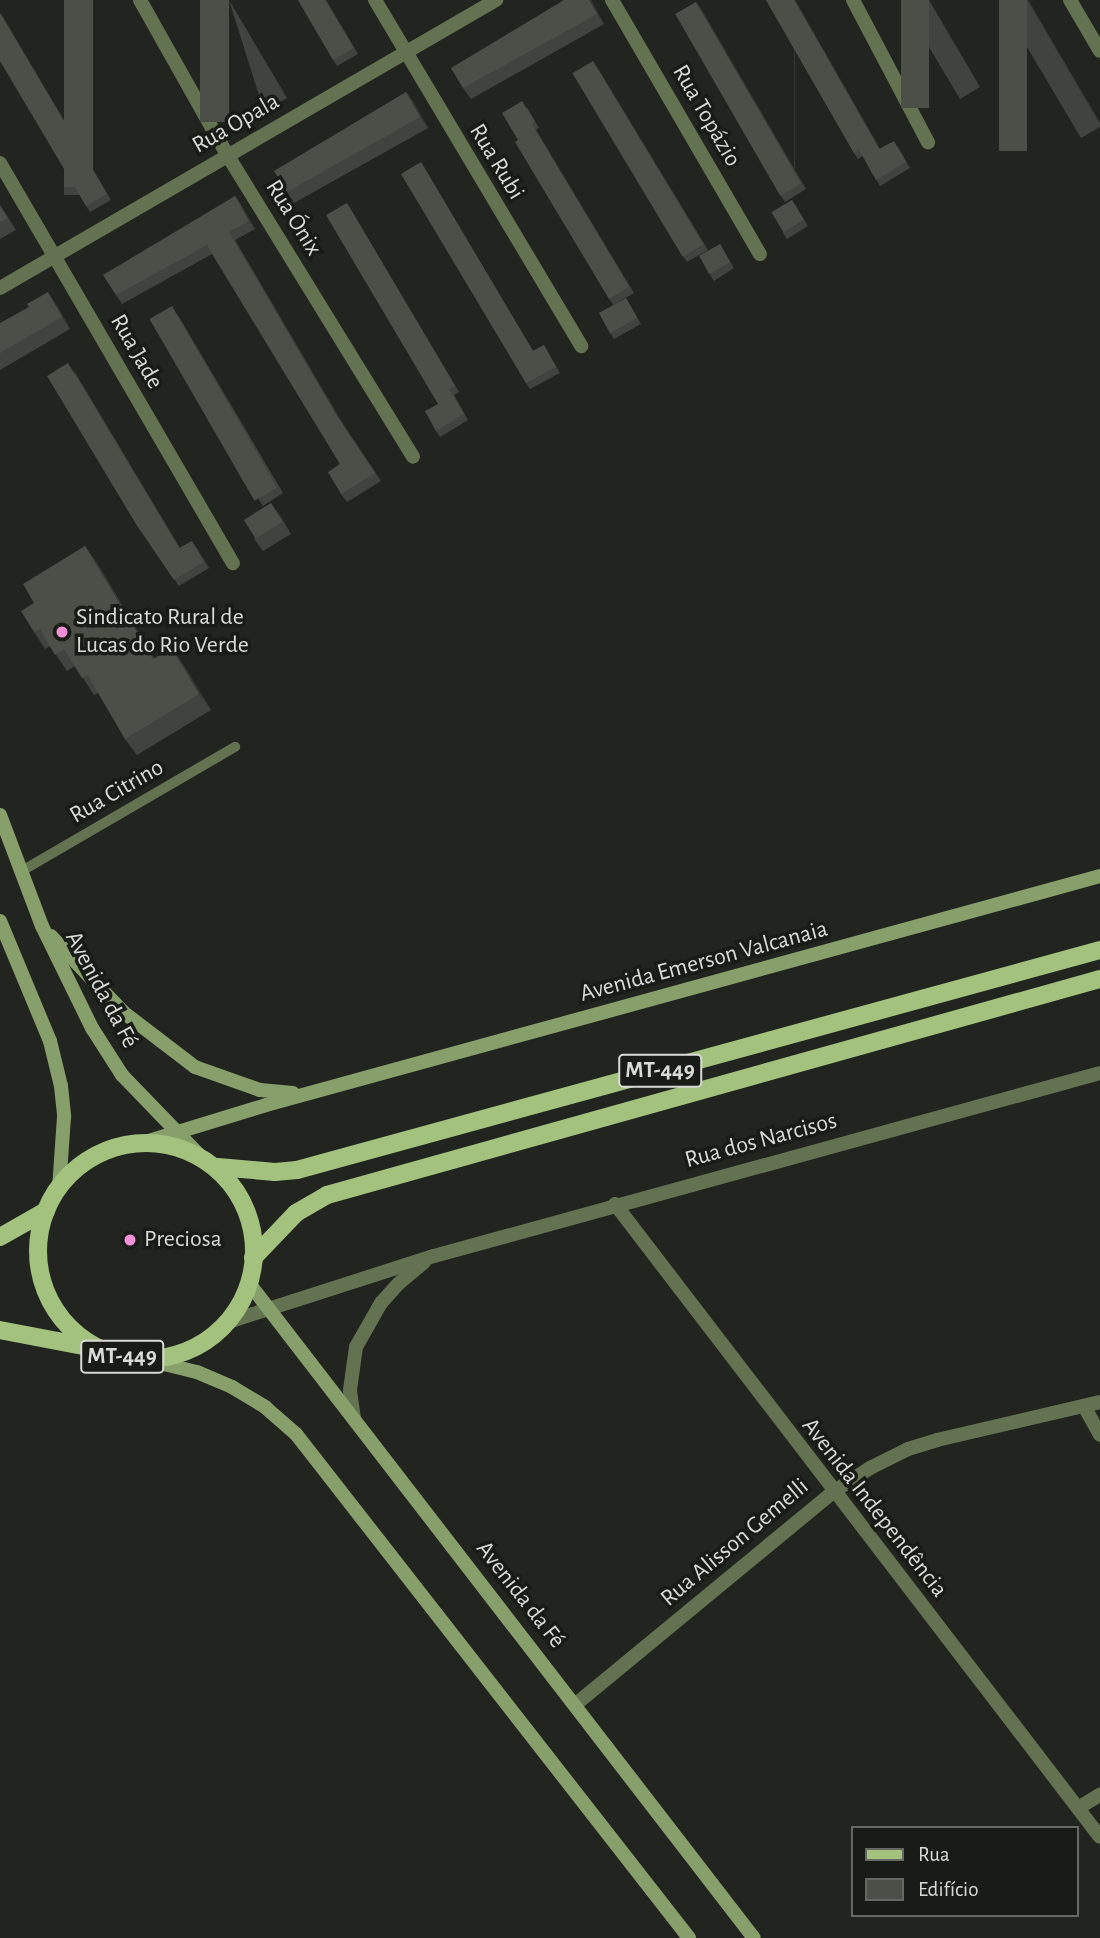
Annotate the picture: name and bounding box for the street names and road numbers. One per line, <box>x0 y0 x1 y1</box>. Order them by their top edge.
street label: Rua Topázio <box>665 60 747 172</box>
street label: Rua Opala <box>187 88 285 160</box>
street label: Rua Rubi <box>462 119 530 205</box>
street label: Rua Ónix <box>259 175 327 261</box>
street label: Rua Jade <box>103 309 169 395</box>
street label: Rua Citrino <box>65 754 169 830</box>
street label: Avenida Emerson Valcanaia <box>577 915 831 1009</box>
street label: Avenida da Fé <box>58 927 144 1053</box>
road number: MT-449 <box>618 1052 702 1090</box>
street label: Rua dos Narcisos <box>682 1107 840 1175</box>
road number: MT-449 <box>80 1338 164 1376</box>
street label: Avenida Independência <box>795 1413 953 1603</box>
street label: Rua Alisson Gemelli <box>655 1473 815 1613</box>
street label: Avenida da Fé <box>469 1536 571 1654</box>

